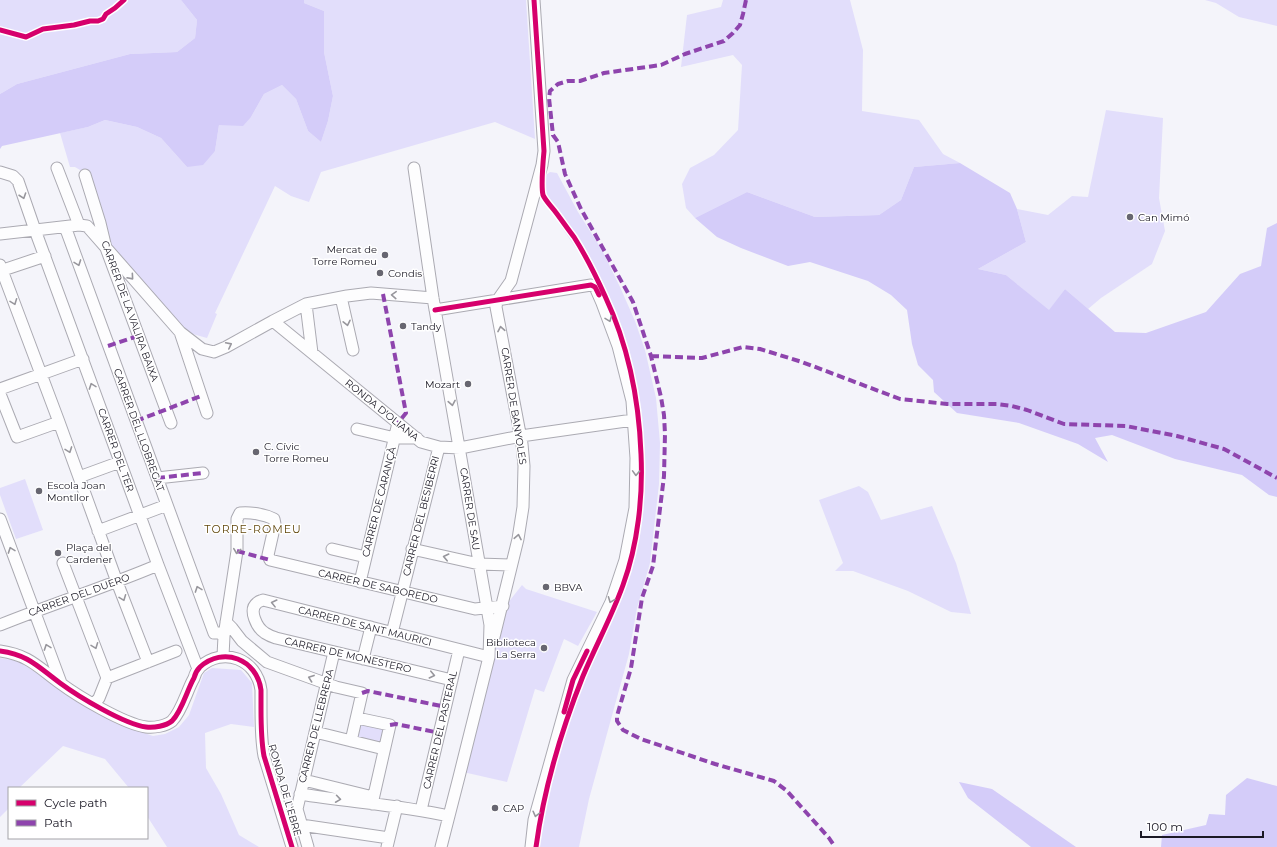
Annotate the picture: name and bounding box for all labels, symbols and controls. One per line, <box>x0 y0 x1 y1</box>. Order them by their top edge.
one-way arrow <box>18 192 27 199</box>
place label: Can Mimó <box>1138 211 1189 224</box>
marker: Can Mimó <box>1125 212 1135 222</box>
street label: CARRER DE LA VALIRA BAIXA <box>98 239 162 384</box>
place label: Mercat de Torre Romeu <box>312 243 377 268</box>
marker: Mercat de Torre Romeu <box>380 250 390 260</box>
one-way arrow <box>73 259 82 266</box>
place label: Condis <box>388 267 422 280</box>
marker: Condis <box>375 268 385 278</box>
one-way arrow <box>127 272 134 280</box>
one-way arrow <box>391 290 397 299</box>
one-way arrow <box>9 298 17 305</box>
one-way arrow <box>604 315 612 322</box>
one-way arrow <box>343 320 351 327</box>
place label: Tandy <box>411 320 442 333</box>
marker: Tandy <box>398 321 408 331</box>
one-way arrow <box>497 326 505 332</box>
one-way arrow <box>224 343 232 350</box>
street label: CARRER DE BANYOLES <box>498 346 530 466</box>
street label: CARRER DEL LLOBREGAT <box>111 367 167 494</box>
street label: RONDA D'OLIANA <box>342 376 422 444</box>
place label: Mozart <box>425 378 460 391</box>
marker: Mozart <box>463 379 473 389</box>
one-way arrow <box>89 383 97 390</box>
one-way arrow <box>447 400 455 407</box>
street label: CARRER DEL TER <box>95 406 137 494</box>
place label: C. Cívic Torre Romeu <box>264 440 329 465</box>
street label: CARRER DE CARANÇÀ <box>359 445 399 559</box>
one-way arrow <box>64 446 73 453</box>
marker: C. Cívic Torre Romeu <box>251 447 261 457</box>
street label: CARRER DEL BESIBERRI <box>400 454 442 578</box>
street label: CARRER DE SAU <box>457 467 483 551</box>
one-way arrow <box>632 470 640 476</box>
place label: Escola Joan Montllor <box>47 479 105 504</box>
marker: Escola Joan Montllor <box>34 486 44 496</box>
district label: TORRE-ROMEU <box>204 522 302 536</box>
one-way arrow <box>514 534 522 540</box>
place label: Plaça del Cardener <box>66 541 112 566</box>
one-way arrow <box>8 546 16 553</box>
marker: Plaça del Cardener <box>53 548 63 558</box>
one-way arrow <box>233 548 242 554</box>
one-way arrow <box>442 553 449 561</box>
street label: CARRER DE SABOREDO <box>317 566 439 606</box>
street label: CARRER DEL DUERO <box>26 571 132 619</box>
place label: BBVA <box>554 581 583 594</box>
marker: BBVA <box>541 582 551 592</box>
one-way arrow <box>195 586 203 593</box>
one-way arrow <box>118 595 126 602</box>
one-way arrow <box>608 596 616 603</box>
one-way arrow <box>271 600 277 608</box>
street label: CARRER DE SANT MAURICI <box>297 603 433 649</box>
street label: CARRER DE MONESTERO <box>283 634 413 676</box>
place label: Biblioteca La Serra <box>486 636 536 661</box>
one-way arrow <box>90 643 98 650</box>
marker: Biblioteca La Serra <box>539 643 549 653</box>
one-way arrow <box>44 644 52 651</box>
street label: CARRER DE LLEBRERA <box>296 667 337 784</box>
street label: CARRER DEL PASTERAL <box>420 669 460 791</box>
one-way arrow <box>428 670 435 679</box>
one-way arrow <box>308 674 315 682</box>
street label: RONDA DE L'EBRE <box>266 742 304 838</box>
legend <box>8 787 148 839</box>
one-way arrow <box>335 794 341 803</box>
text: Cycle path <box>44 795 107 810</box>
place label: CAP <box>503 802 524 815</box>
marker: CAP <box>490 803 500 813</box>
one-way arrow <box>532 810 541 817</box>
scale bar <box>1141 813 1263 839</box>
text: Path <box>44 815 73 830</box>
text: 100 m <box>1147 819 1183 834</box>

